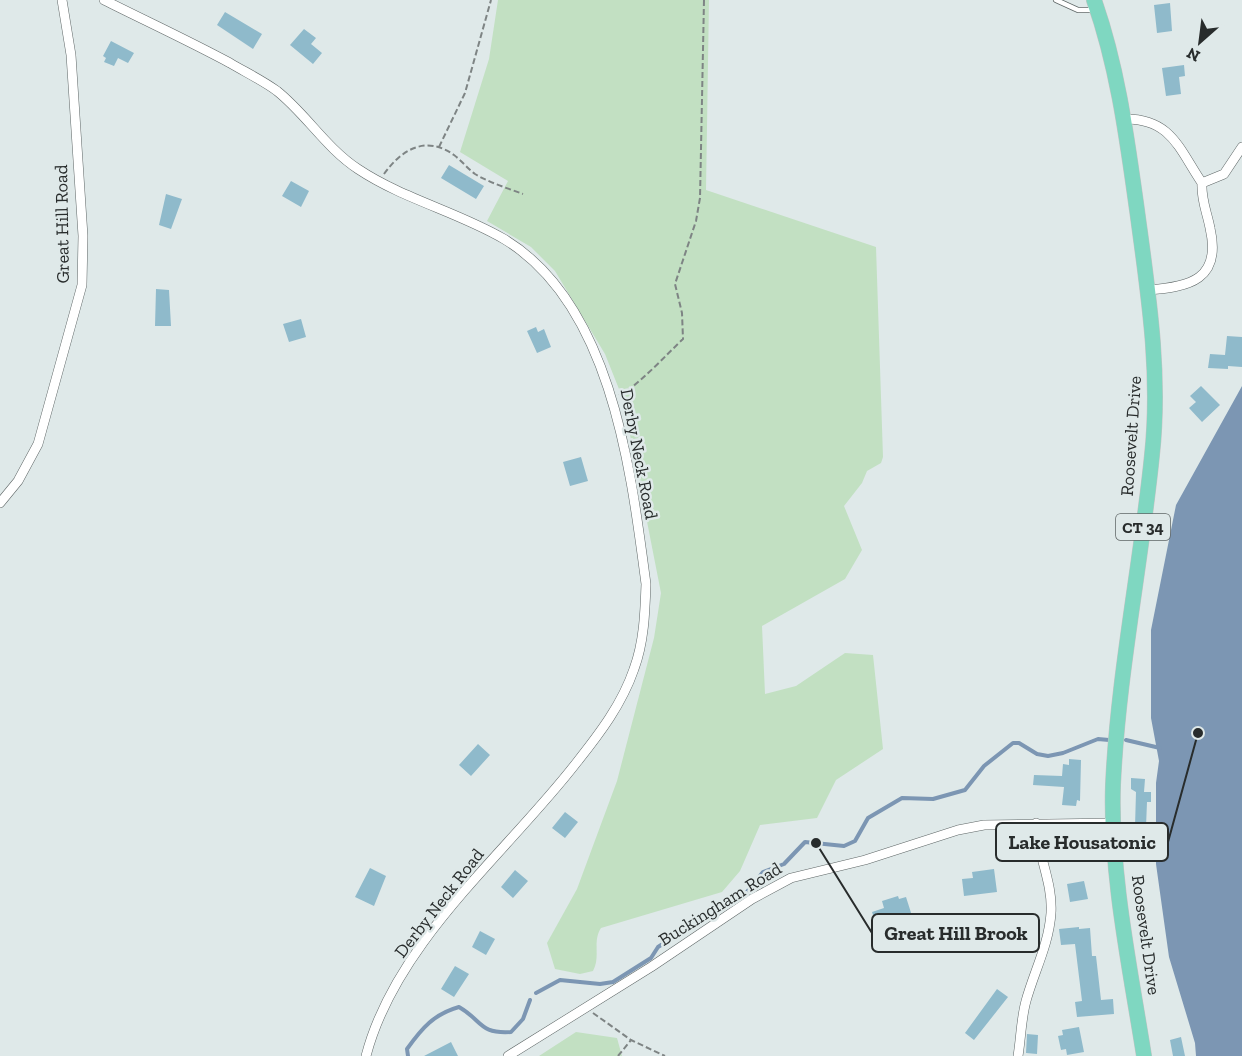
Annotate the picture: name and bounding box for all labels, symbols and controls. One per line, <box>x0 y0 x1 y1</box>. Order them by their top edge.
north arrow <box>1170 12 1230 72</box>
text: N <box>1183 44 1203 66</box>
street label: Great Hill Road <box>50 164 74 284</box>
street label: Roosevelt Drive <box>1116 375 1146 497</box>
street label: Derby Neck Road <box>616 387 662 521</box>
road number: CT 34 <box>1116 514 1170 540</box>
callout: Lake Housatonic <box>996 823 1168 861</box>
text: Lake Housatonic <box>1008 830 1156 854</box>
street label: Derby Neck Road <box>389 844 489 962</box>
street label: Buckingham Road <box>654 857 786 951</box>
street label: Roosevelt Drive <box>1127 874 1165 996</box>
callout: Great Hill Brook <box>872 914 1039 952</box>
text: Great Hill Brook <box>884 921 1028 945</box>

